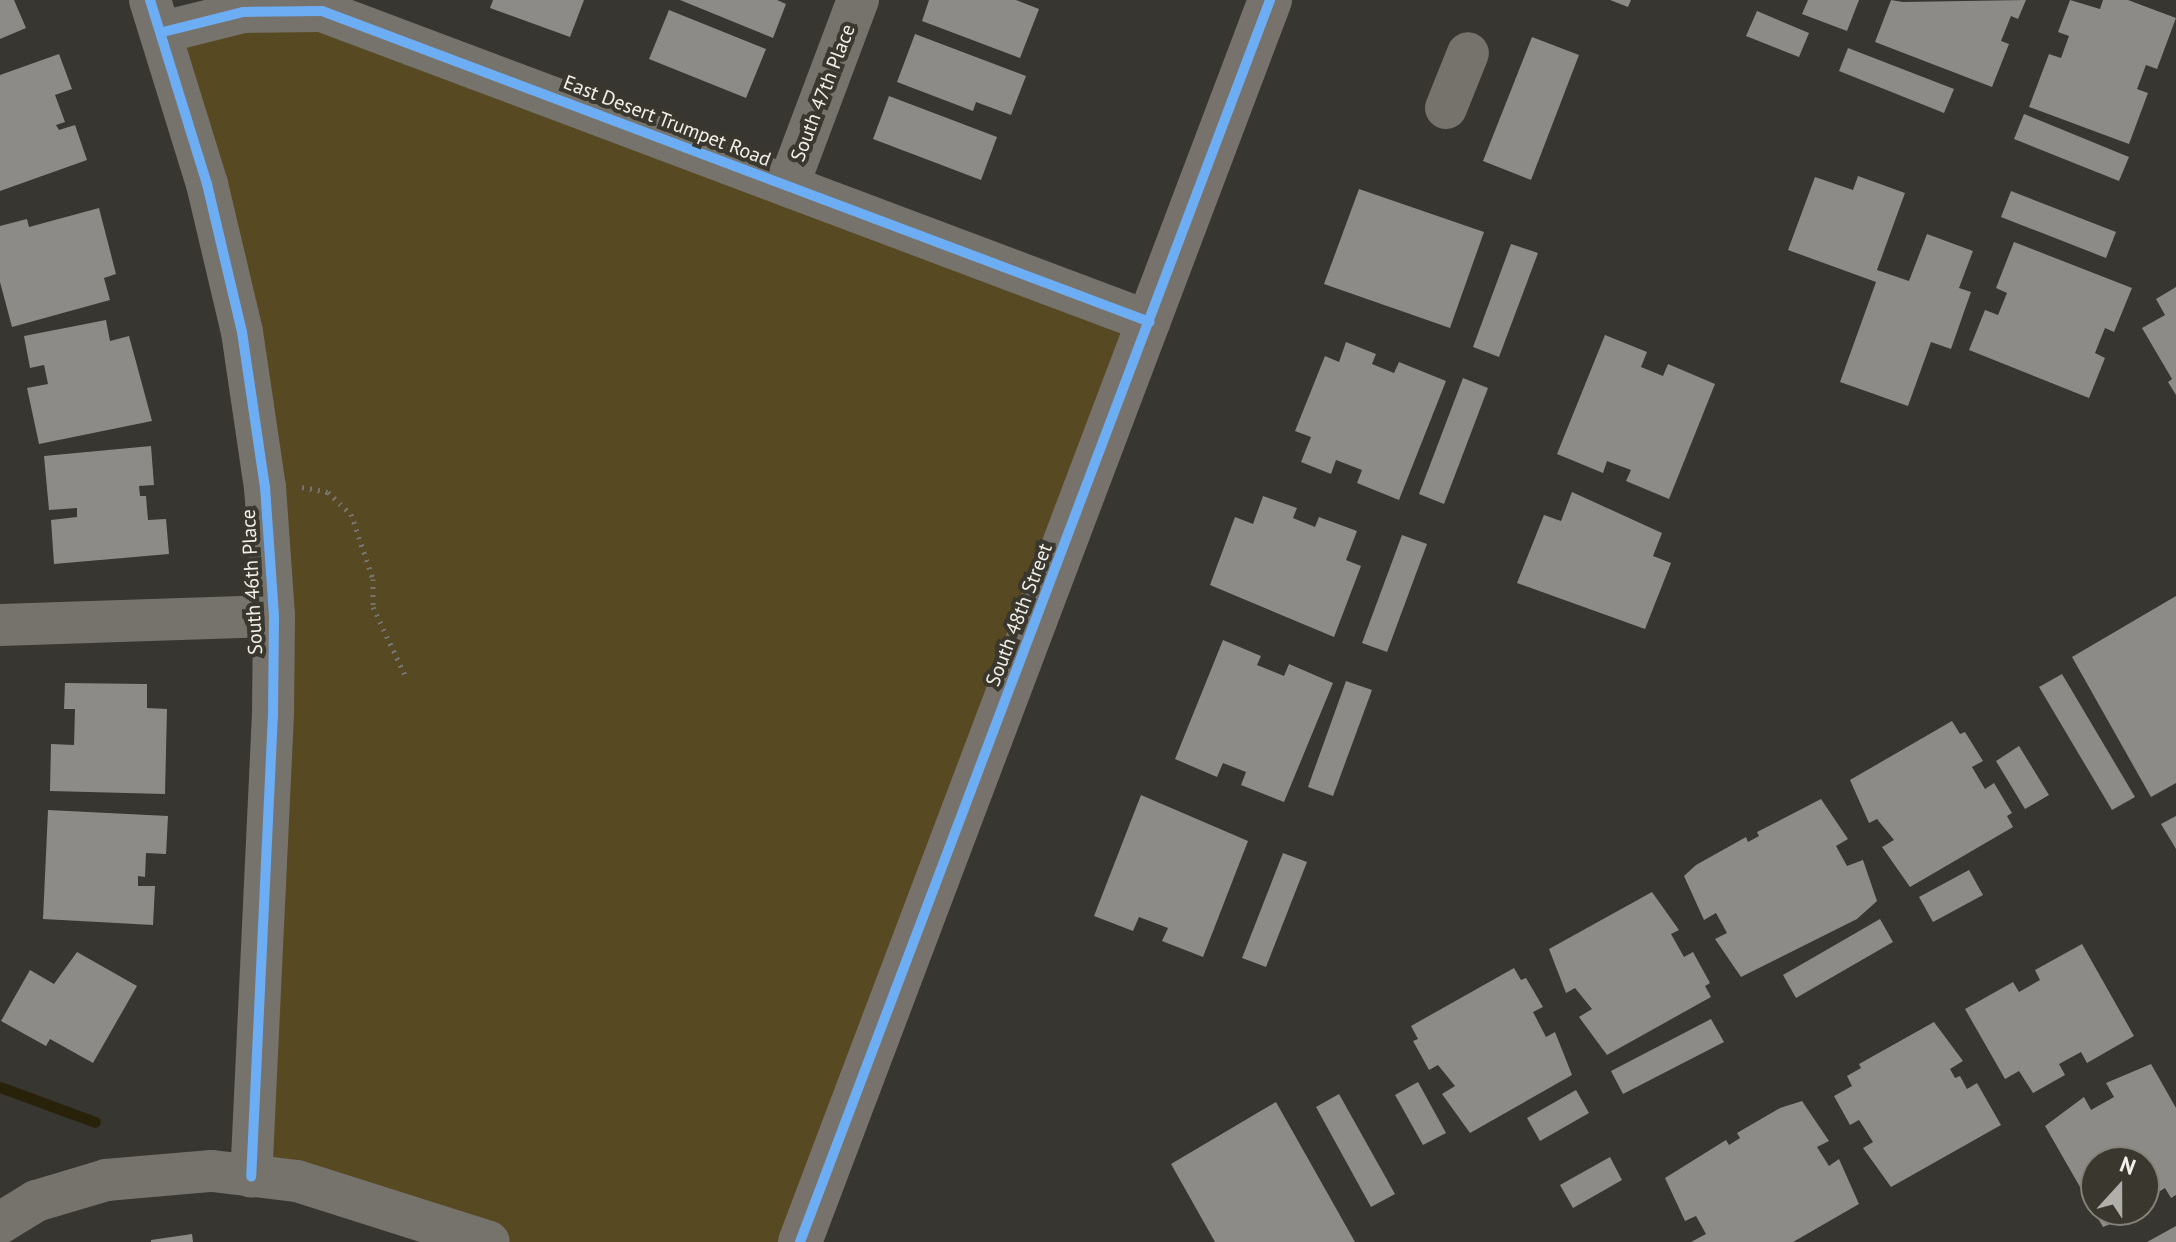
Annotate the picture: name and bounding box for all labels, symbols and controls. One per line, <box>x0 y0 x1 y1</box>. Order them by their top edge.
street label: South 47th Place <box>786 21 860 165</box>
street label: East Desert Trumpet Road <box>560 70 774 172</box>
street label: South 46th Place <box>236 509 268 655</box>
street label: South 48th Street <box>981 540 1057 690</box>
north arrow <box>2080 1146 2160 1226</box>
text: N <box>2116 1150 2140 1181</box>

